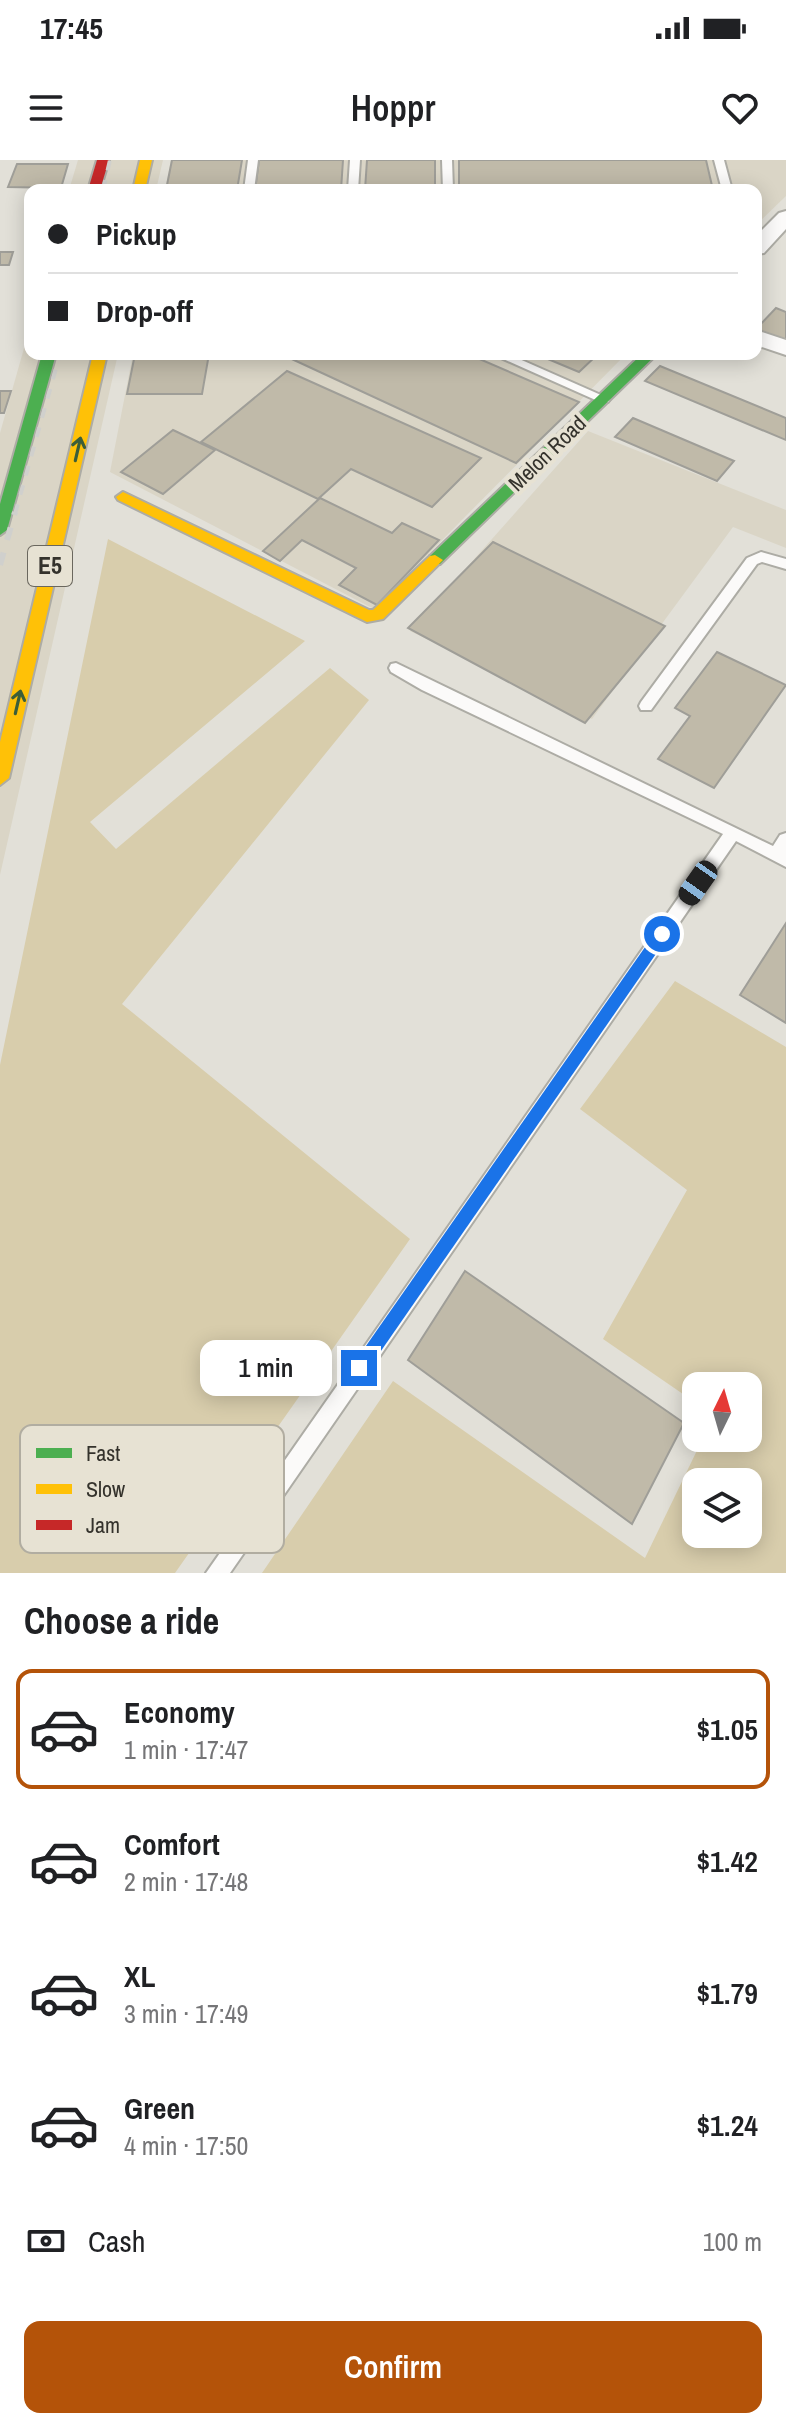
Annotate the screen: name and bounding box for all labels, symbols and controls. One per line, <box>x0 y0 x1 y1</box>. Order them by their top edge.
text: 17:45 <box>40 8 103 48</box>
text: Hoppr <box>351 84 435 132</box>
icon: menu <box>24 86 68 130</box>
icon: heart <box>718 86 762 130</box>
text: Pickup <box>96 214 177 254</box>
text: Drop-off <box>96 291 193 331</box>
street label: Melon Road <box>502 408 592 498</box>
one-way arrow <box>71 437 86 462</box>
road number: E5 <box>28 546 72 586</box>
one-way arrow <box>11 690 26 715</box>
car <box>674 856 722 910</box>
route start <box>644 916 680 952</box>
callout: 1 min <box>199 1340 331 1396</box>
text: 1 min <box>239 1350 293 1385</box>
route end <box>341 1350 377 1386</box>
north arrow <box>682 1372 762 1452</box>
map controls <box>682 1372 762 1548</box>
legend <box>20 1425 284 1553</box>
text: Fast <box>86 1438 120 1468</box>
button: layers <box>682 1468 762 1548</box>
text: Slow <box>86 1474 125 1504</box>
text: Jam <box>86 1510 120 1540</box>
text: Choose a ride <box>24 1597 219 1645</box>
text: Economy <box>124 1692 235 1732</box>
icon: car <box>28 1693 100 1765</box>
text: $1.05 <box>696 1709 758 1749</box>
text: 1 min · 17:47 <box>124 1732 248 1767</box>
text: Comfort <box>124 1824 220 1864</box>
icon: car <box>28 1825 100 1897</box>
text: $1.42 <box>696 1841 758 1881</box>
text: 2 min · 17:48 <box>124 1864 248 1899</box>
text: XL <box>124 1956 155 1996</box>
icon: car <box>28 1957 100 2029</box>
text: $1.79 <box>696 1973 758 2013</box>
text: 3 min · 17:49 <box>124 1996 248 2031</box>
text: Green <box>124 2088 195 2128</box>
icon: car <box>28 2089 100 2161</box>
text: $1.24 <box>696 2105 758 2145</box>
text: 4 min · 17:50 <box>124 2128 248 2163</box>
icon: cash <box>24 2219 68 2263</box>
text: Cash <box>88 2221 145 2261</box>
text: 100 m <box>703 2224 762 2259</box>
button: Confirm <box>24 2321 762 2413</box>

